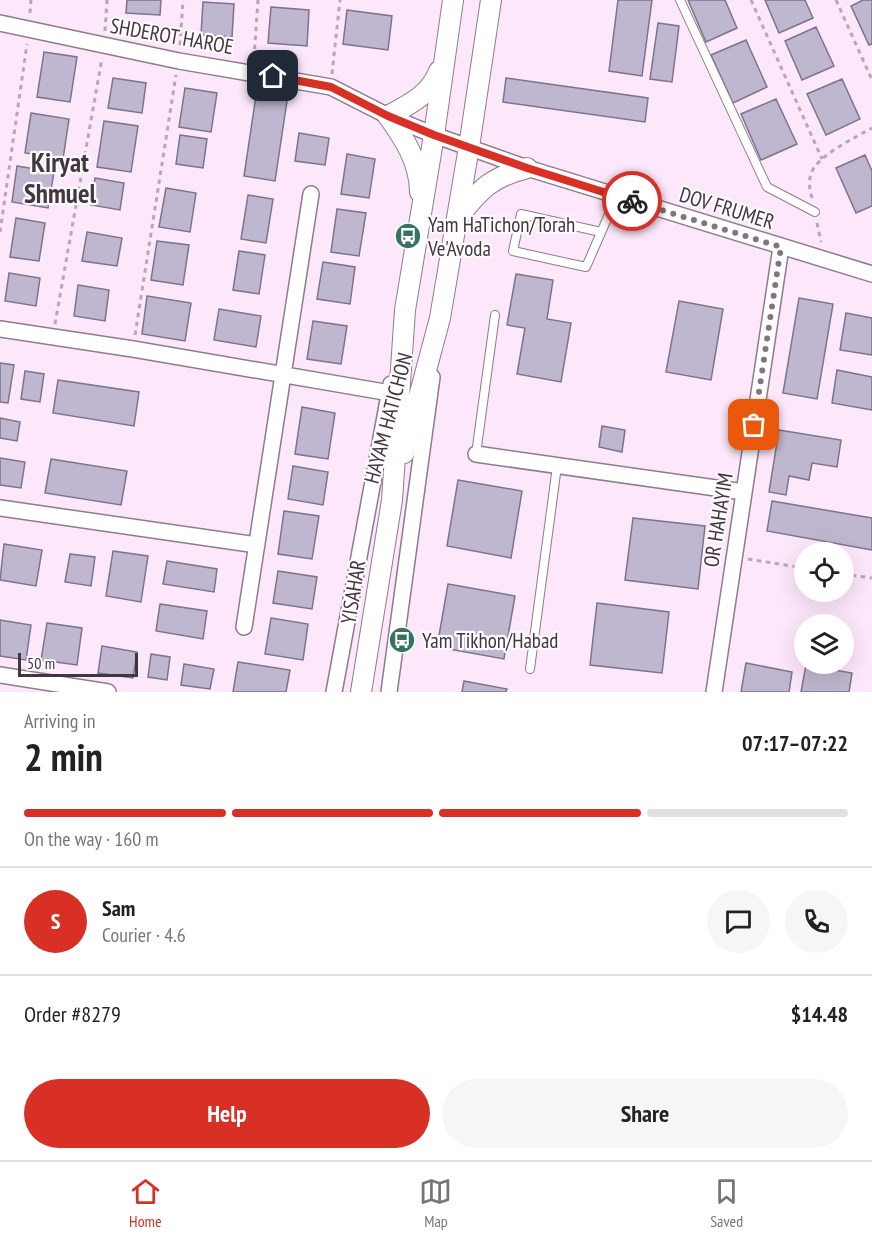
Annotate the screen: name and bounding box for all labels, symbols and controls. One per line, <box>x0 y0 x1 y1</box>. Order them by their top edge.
street label: SHDEROT HAROE <box>108 12 236 60</box>
pin <box>247 50 298 101</box>
icon: home <box>256 59 289 92</box>
district label: Kiryat Shmuel <box>24 145 96 210</box>
courier <box>602 171 662 231</box>
street label: DOV FRUMER <box>676 181 778 235</box>
icon: bike <box>616 185 649 218</box>
place label: Yam HaTichon/Torah Ve'Avoda <box>427 211 575 262</box>
bus stop icon: Yam HaTichon/Torah Ve'Avoda <box>393 221 423 251</box>
street label: HAYAM HATICHON <box>358 350 418 486</box>
pin <box>728 399 779 450</box>
icon: bag <box>737 408 770 441</box>
street label: OR HAHAYIM <box>697 471 739 569</box>
map controls <box>794 542 854 674</box>
button: locate <box>794 542 854 602</box>
street label: YISAHAR <box>335 558 371 626</box>
button: layers <box>794 614 854 674</box>
bus stop icon: Yam Tikhon/Habad <box>387 625 417 655</box>
place label: Yam Tikhon/Habad <box>422 627 558 654</box>
scale bar <box>18 650 138 678</box>
text: 50 m <box>27 653 55 673</box>
text: Arriving in <box>24 708 96 734</box>
text: 07:17–07:22 <box>742 729 848 757</box>
text: 2 min <box>24 731 103 782</box>
text: On the way · 160 m <box>24 826 159 852</box>
button: chat <box>707 890 770 953</box>
button: phone <box>785 890 848 953</box>
text: Sam <box>102 894 135 922</box>
text: S <box>51 907 60 935</box>
text: Courier · 4.6 <box>102 922 186 948</box>
text: Order #8279 <box>24 1000 121 1028</box>
text: $14.48 <box>791 1000 848 1028</box>
button: Help <box>24 1079 430 1148</box>
button: Share <box>442 1079 848 1148</box>
tab: Home <box>129 1175 162 1231</box>
tab: Map <box>419 1175 452 1231</box>
tab: Saved <box>710 1175 743 1231</box>

